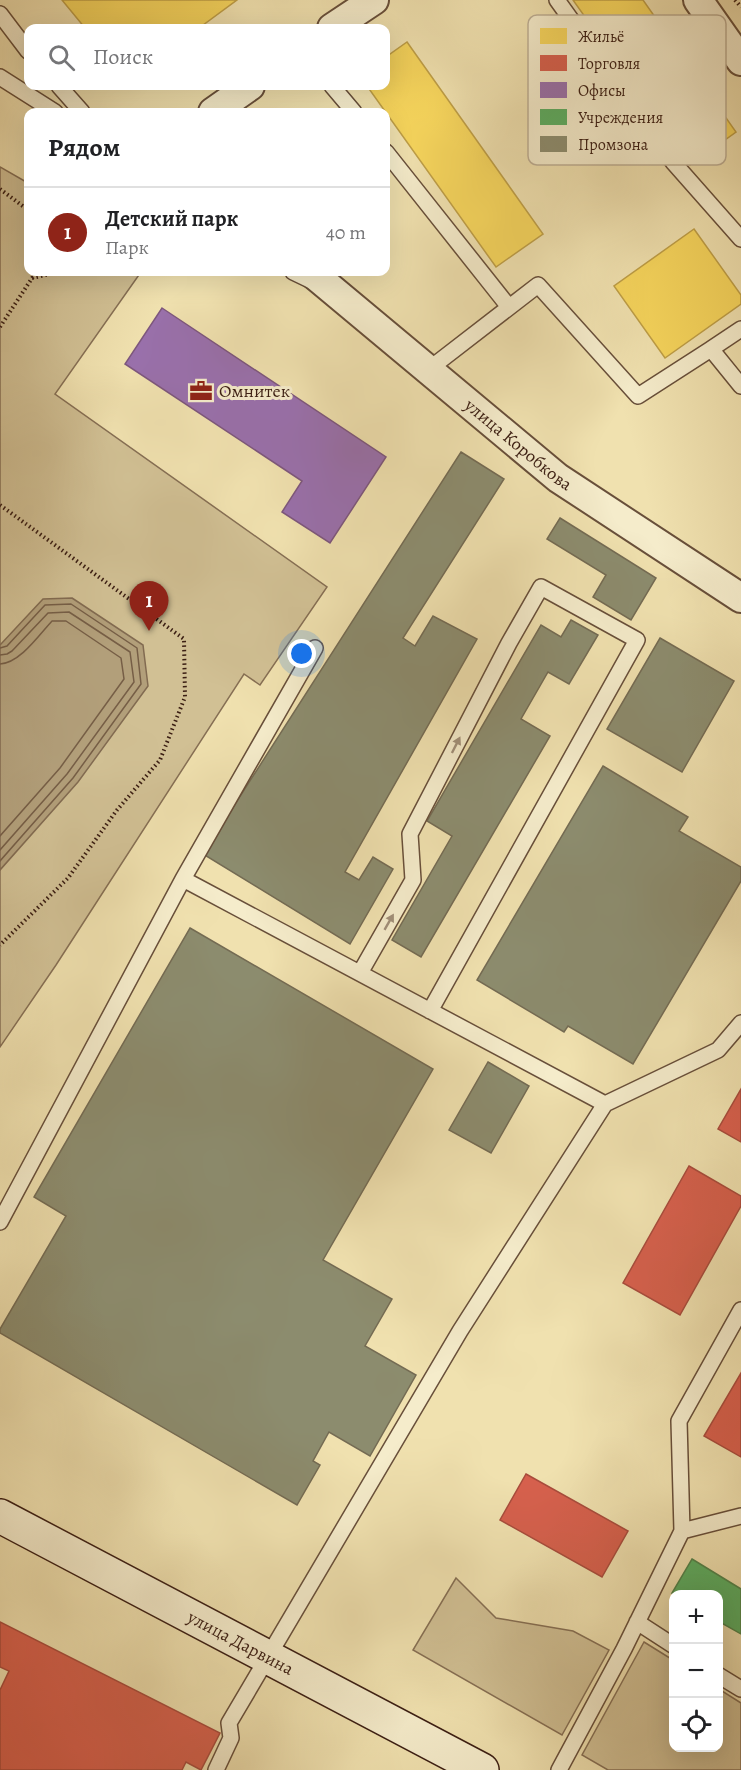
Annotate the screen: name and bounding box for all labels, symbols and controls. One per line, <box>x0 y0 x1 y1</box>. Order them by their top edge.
legend <box>528 15 726 165</box>
search box <box>24 24 390 90</box>
text: Жильё <box>578 26 624 48</box>
icon: search <box>45 41 78 74</box>
text: Поиск <box>93 42 153 72</box>
text: Торговля <box>578 53 641 75</box>
text: Офисы <box>578 80 626 102</box>
text: Учреждения <box>578 107 664 129</box>
text: Рядом <box>48 130 120 165</box>
text: Промзона <box>578 134 649 156</box>
text: Детский парк <box>105 204 238 234</box>
text: 1 <box>64 219 71 246</box>
text: 40 m <box>326 219 366 246</box>
text: Парк <box>105 234 149 261</box>
office icon: Омнитек <box>188 378 214 404</box>
place label: Омнитек <box>219 379 290 403</box>
street label: улица Коробкова <box>459 393 577 496</box>
pin: 1 <box>130 582 168 631</box>
your location <box>287 639 316 668</box>
one-way arrow <box>451 736 461 754</box>
one-way arrow <box>384 914 394 931</box>
map controls <box>669 1590 723 1752</box>
button: + <box>669 1590 723 1644</box>
street label: улица Дарвина <box>182 1604 298 1681</box>
button: − <box>669 1644 723 1698</box>
button: locate <box>669 1698 723 1752</box>

